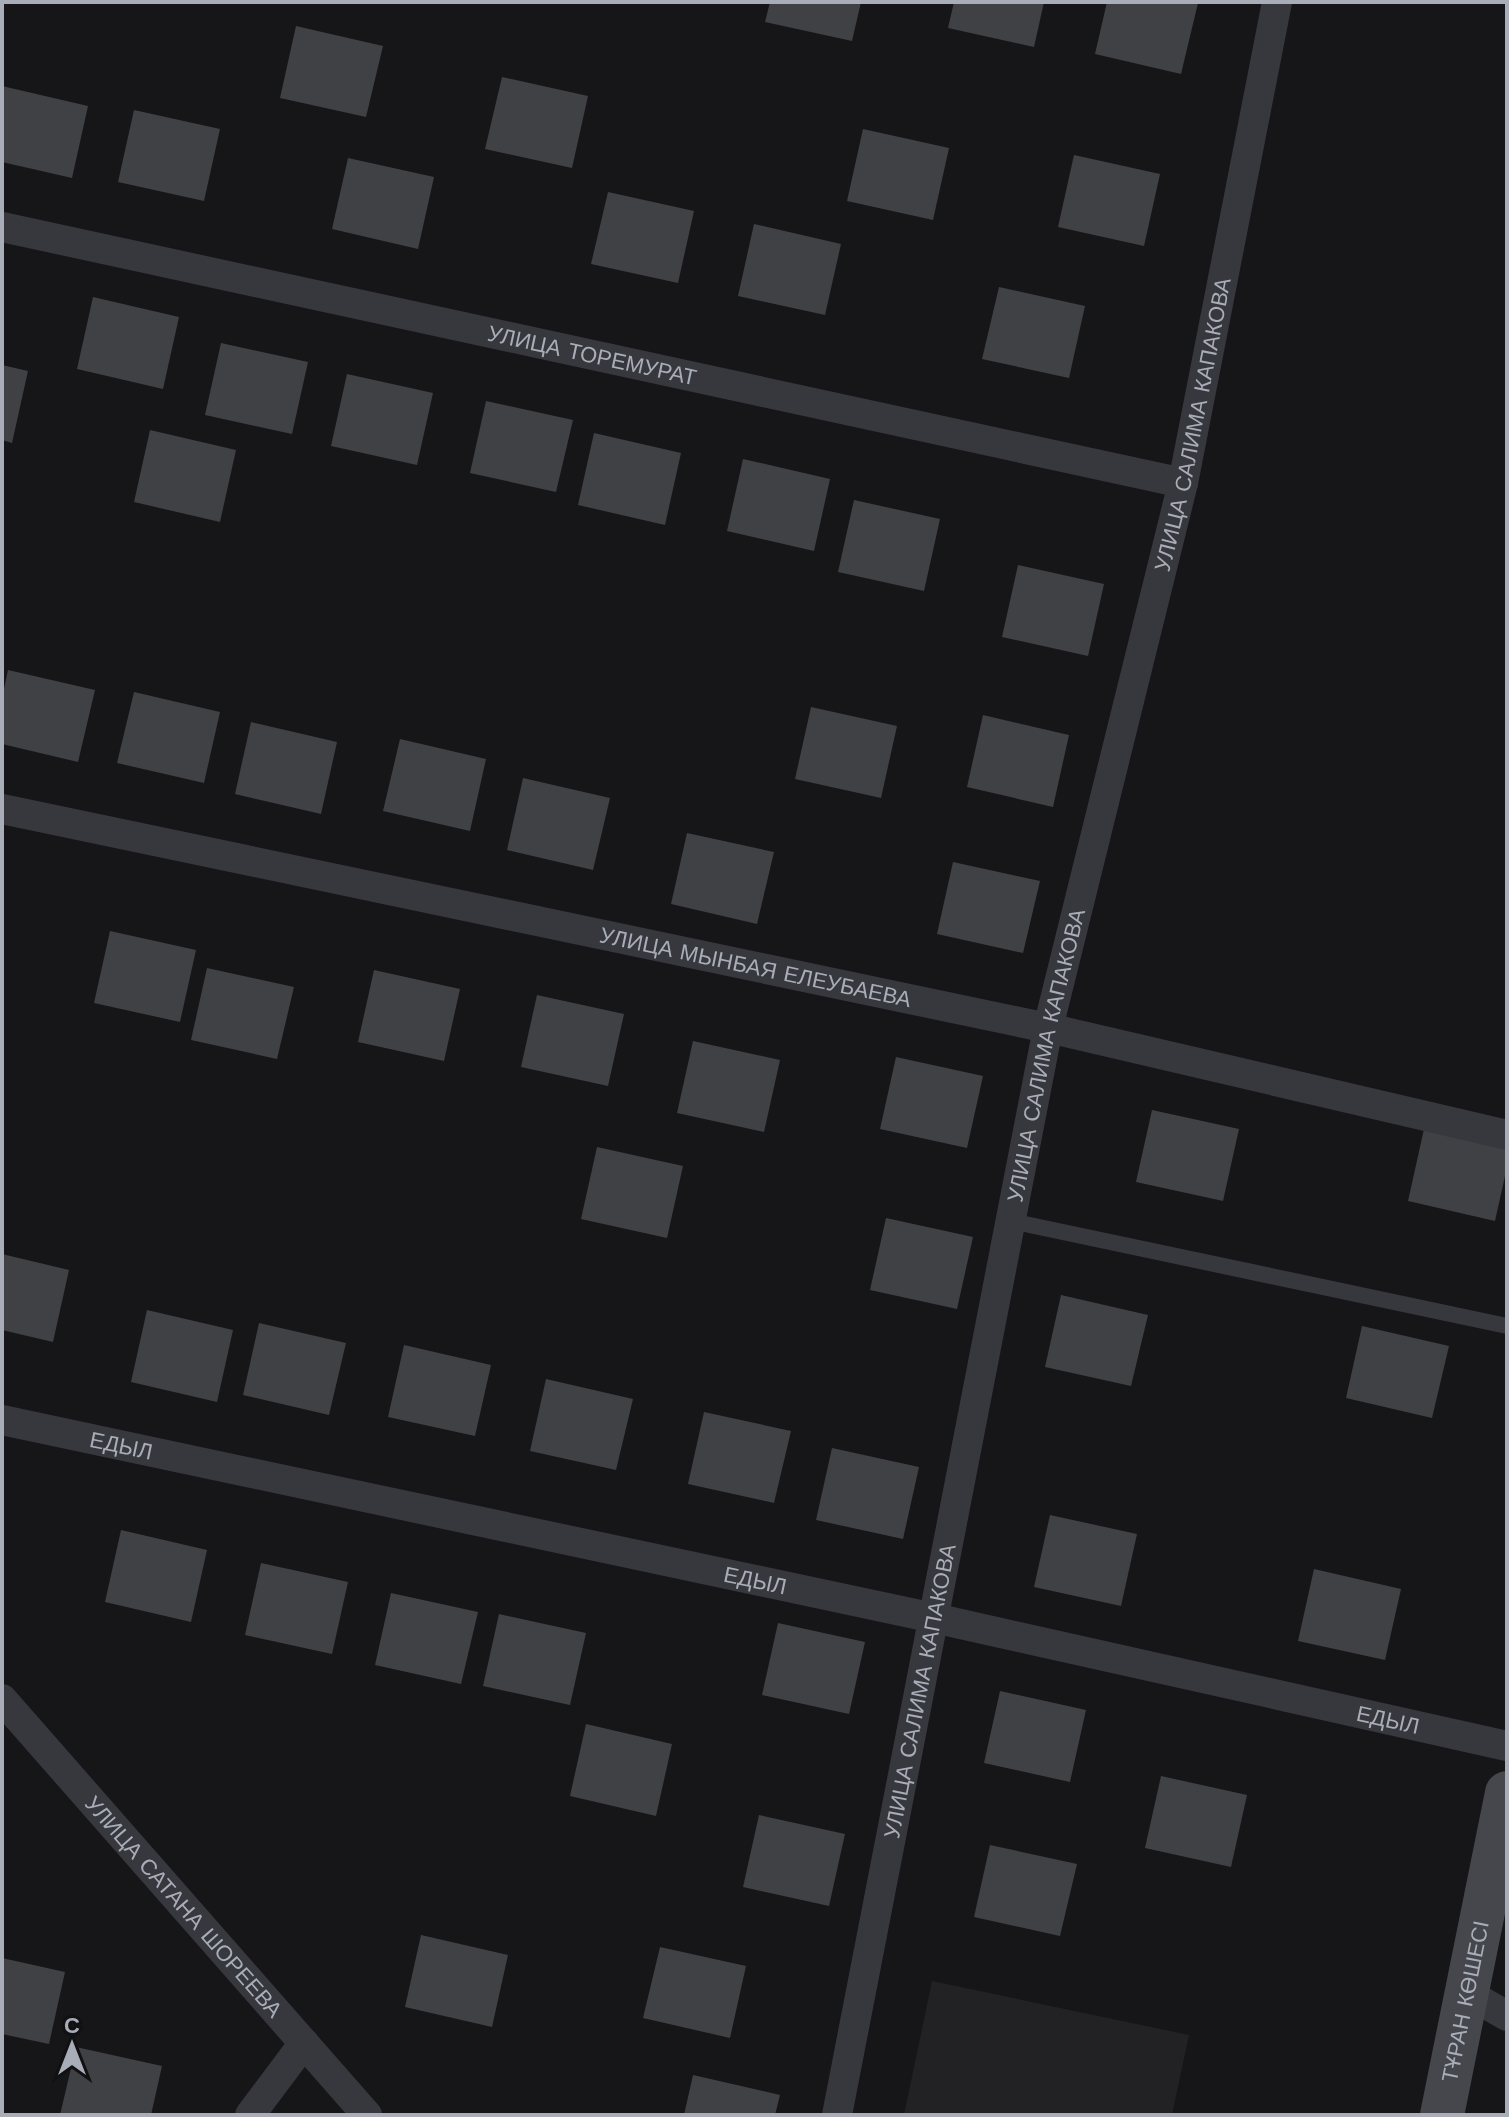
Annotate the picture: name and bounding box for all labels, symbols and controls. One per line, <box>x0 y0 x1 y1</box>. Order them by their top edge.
street label: УЛИЦА САЛИМА КАПАКОВА <box>1149 275 1235 574</box>
street label: УЛИЦА ТОРЕМУРАТ <box>486 320 699 390</box>
street label: УЛИЦА САЛИМА КАПАКОВА <box>1002 906 1090 1204</box>
street label: УЛИЦА МЫНБАЯ ЕЛЕУБАЕВА <box>598 922 914 1012</box>
street label: ЕДЫЛ <box>88 1427 155 1464</box>
street label: УЛИЦА САЛИМА КАПАКОВА <box>879 1541 960 1840</box>
street label: ЕДЫЛ <box>722 1561 789 1599</box>
street label: ЕДЫЛ <box>1354 1700 1422 1739</box>
street label: УЛИЦА САТАНА ШОРЕЕВА <box>80 1791 288 2022</box>
street label: ТҰРАН КӨШЕСІ <box>1436 1919 1493 2084</box>
north arrow <box>32 2005 112 2085</box>
text: С <box>64 2013 80 2038</box>

